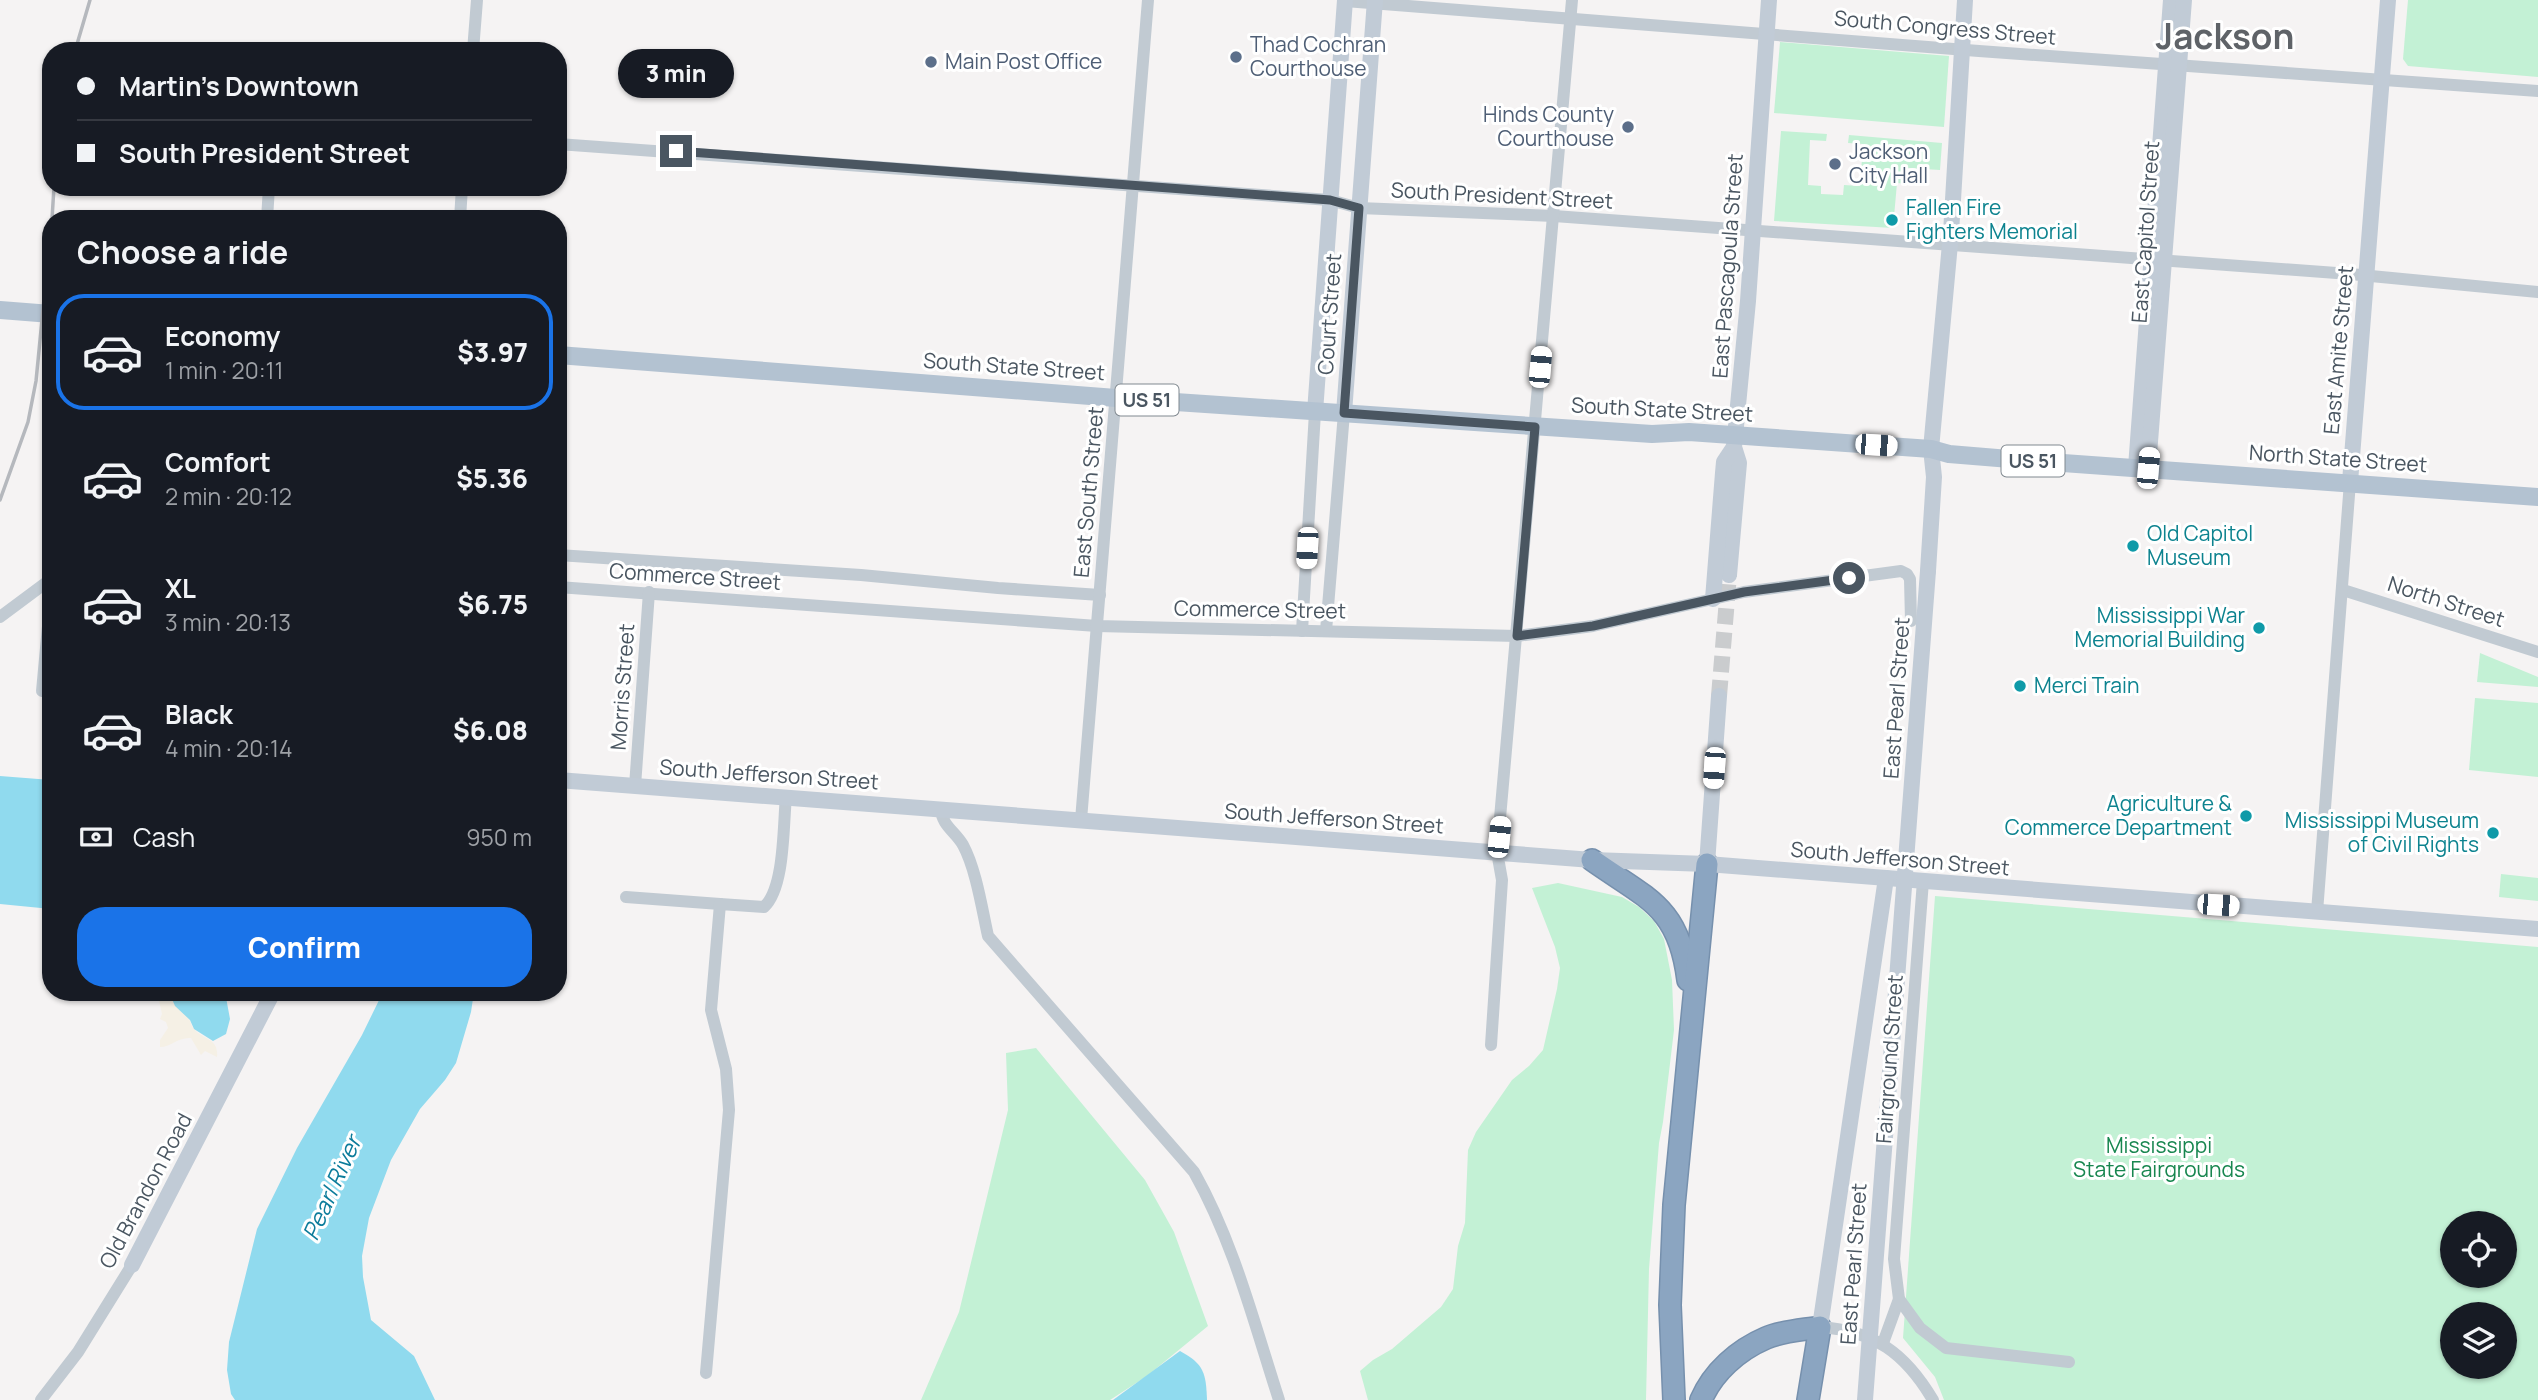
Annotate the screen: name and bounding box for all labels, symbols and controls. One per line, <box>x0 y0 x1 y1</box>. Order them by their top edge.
street label: South Congress Street <box>1833 3 2057 51</box>
district label: Jackson <box>2156 12 2294 60</box>
place label: Thad Cochran Courthouse <box>1250 30 1386 82</box>
place label: Main Post Office <box>945 47 1102 75</box>
marker: Thad Cochran Courthouse <box>1228 49 1244 65</box>
callout: 3 min <box>618 50 734 99</box>
marker: Main Post Office <box>923 54 939 70</box>
text: 3 min <box>646 57 706 89</box>
text: Martin's Downtown <box>119 68 359 104</box>
place label: Hinds County Courthouse <box>1483 100 1614 152</box>
marker: Hinds County Courthouse <box>1620 119 1636 135</box>
text: South President Street <box>119 135 410 171</box>
route end <box>660 135 692 167</box>
place label: Jackson City Hall <box>1849 137 1928 189</box>
street label: East Capitol Street <box>2125 140 2165 324</box>
street label: East Pascagoula Street <box>1705 153 1749 379</box>
marker: Jackson City Hall <box>1827 156 1843 172</box>
street label: South President Street <box>1390 175 1614 215</box>
place label: Fallen Fire Fighters Memorial <box>1906 193 2078 245</box>
marker: Fallen Fire Fighters Memorial <box>1884 212 1900 228</box>
text: Choose a ride <box>77 230 288 274</box>
street label: Court Street <box>1311 252 1347 376</box>
street label: East Amite Street <box>2317 264 2359 436</box>
text: Economy <box>165 318 280 354</box>
icon: car <box>81 321 144 384</box>
text: $3.97 <box>457 334 528 370</box>
car <box>1528 345 1553 389</box>
street label: South State Street <box>922 346 1106 386</box>
text: 1 min · 20:11 <box>165 354 283 386</box>
road number: US 51 <box>1116 384 1178 416</box>
street label: South State Street <box>1570 390 1754 428</box>
street label: East South Street <box>1067 405 1109 579</box>
car <box>1855 433 1898 457</box>
street label: North State Street <box>2248 438 2428 478</box>
text: Comfort <box>165 444 271 480</box>
road number: US 51 <box>2002 446 2064 476</box>
car <box>2136 446 2161 490</box>
icon: car <box>81 447 144 510</box>
text: $5.36 <box>456 460 528 496</box>
text: 2 min · 20:12 <box>165 480 292 512</box>
place label: Old Capitol Museum <box>2147 519 2253 571</box>
car <box>1296 526 1319 570</box>
marker: Old Capitol Museum <box>2125 538 2141 554</box>
street label: Commerce Street <box>608 556 782 596</box>
route start <box>1833 562 1865 594</box>
street label: North Street <box>2384 569 2508 633</box>
text: XL <box>165 570 196 606</box>
icon: car <box>81 573 144 636</box>
text: $6.75 <box>457 586 528 622</box>
street label: Commerce Street <box>1174 594 1346 624</box>
place label: Mississippi War Memorial Building <box>2075 601 2245 653</box>
text: 3 min · 20:13 <box>165 606 291 638</box>
street label: East Pearl Street <box>1876 616 1916 780</box>
marker: Mississippi War Memorial Building <box>2251 620 2267 636</box>
street label: Morris Street <box>604 623 640 751</box>
place label: Merci Train <box>2034 671 2139 699</box>
marker: Merci Train <box>2012 678 2028 694</box>
text: Black <box>165 696 233 732</box>
icon: car <box>81 699 144 762</box>
text: $6.08 <box>453 712 528 748</box>
text: 4 min · 20:14 <box>165 732 293 764</box>
car <box>1703 746 1726 790</box>
street label: South Jefferson Street <box>659 752 880 796</box>
place label: Agriculture & Commerce Department <box>2005 789 2232 841</box>
street label: South Jefferson Street <box>1224 796 1445 840</box>
place label: Mississippi Museum of Civil Rights <box>2285 806 2479 858</box>
marker: Agriculture & Commerce Department <box>2238 808 2254 824</box>
car <box>1487 815 1512 859</box>
icon: cash <box>77 818 115 856</box>
text: Cash <box>133 819 195 855</box>
text: 950 m <box>466 821 532 853</box>
marker: Mississippi Museum of Civil Rights <box>2485 825 2501 841</box>
street label: South Jefferson Street <box>1789 834 2011 882</box>
car <box>2197 893 2240 917</box>
button: Confirm <box>77 907 532 987</box>
street label: Fairground Street <box>1869 974 1909 1144</box>
street label: Old Brandon Road <box>92 1108 198 1273</box>
water label: Pearl River <box>294 1128 369 1245</box>
park label: Mississippi State Fairgrounds <box>2073 1131 2245 1183</box>
street label: East Pearl Street <box>1833 1182 1873 1346</box>
map controls <box>2440 1211 2517 1379</box>
button: locate <box>2440 1211 2517 1288</box>
button: layers <box>2440 1302 2517 1379</box>

